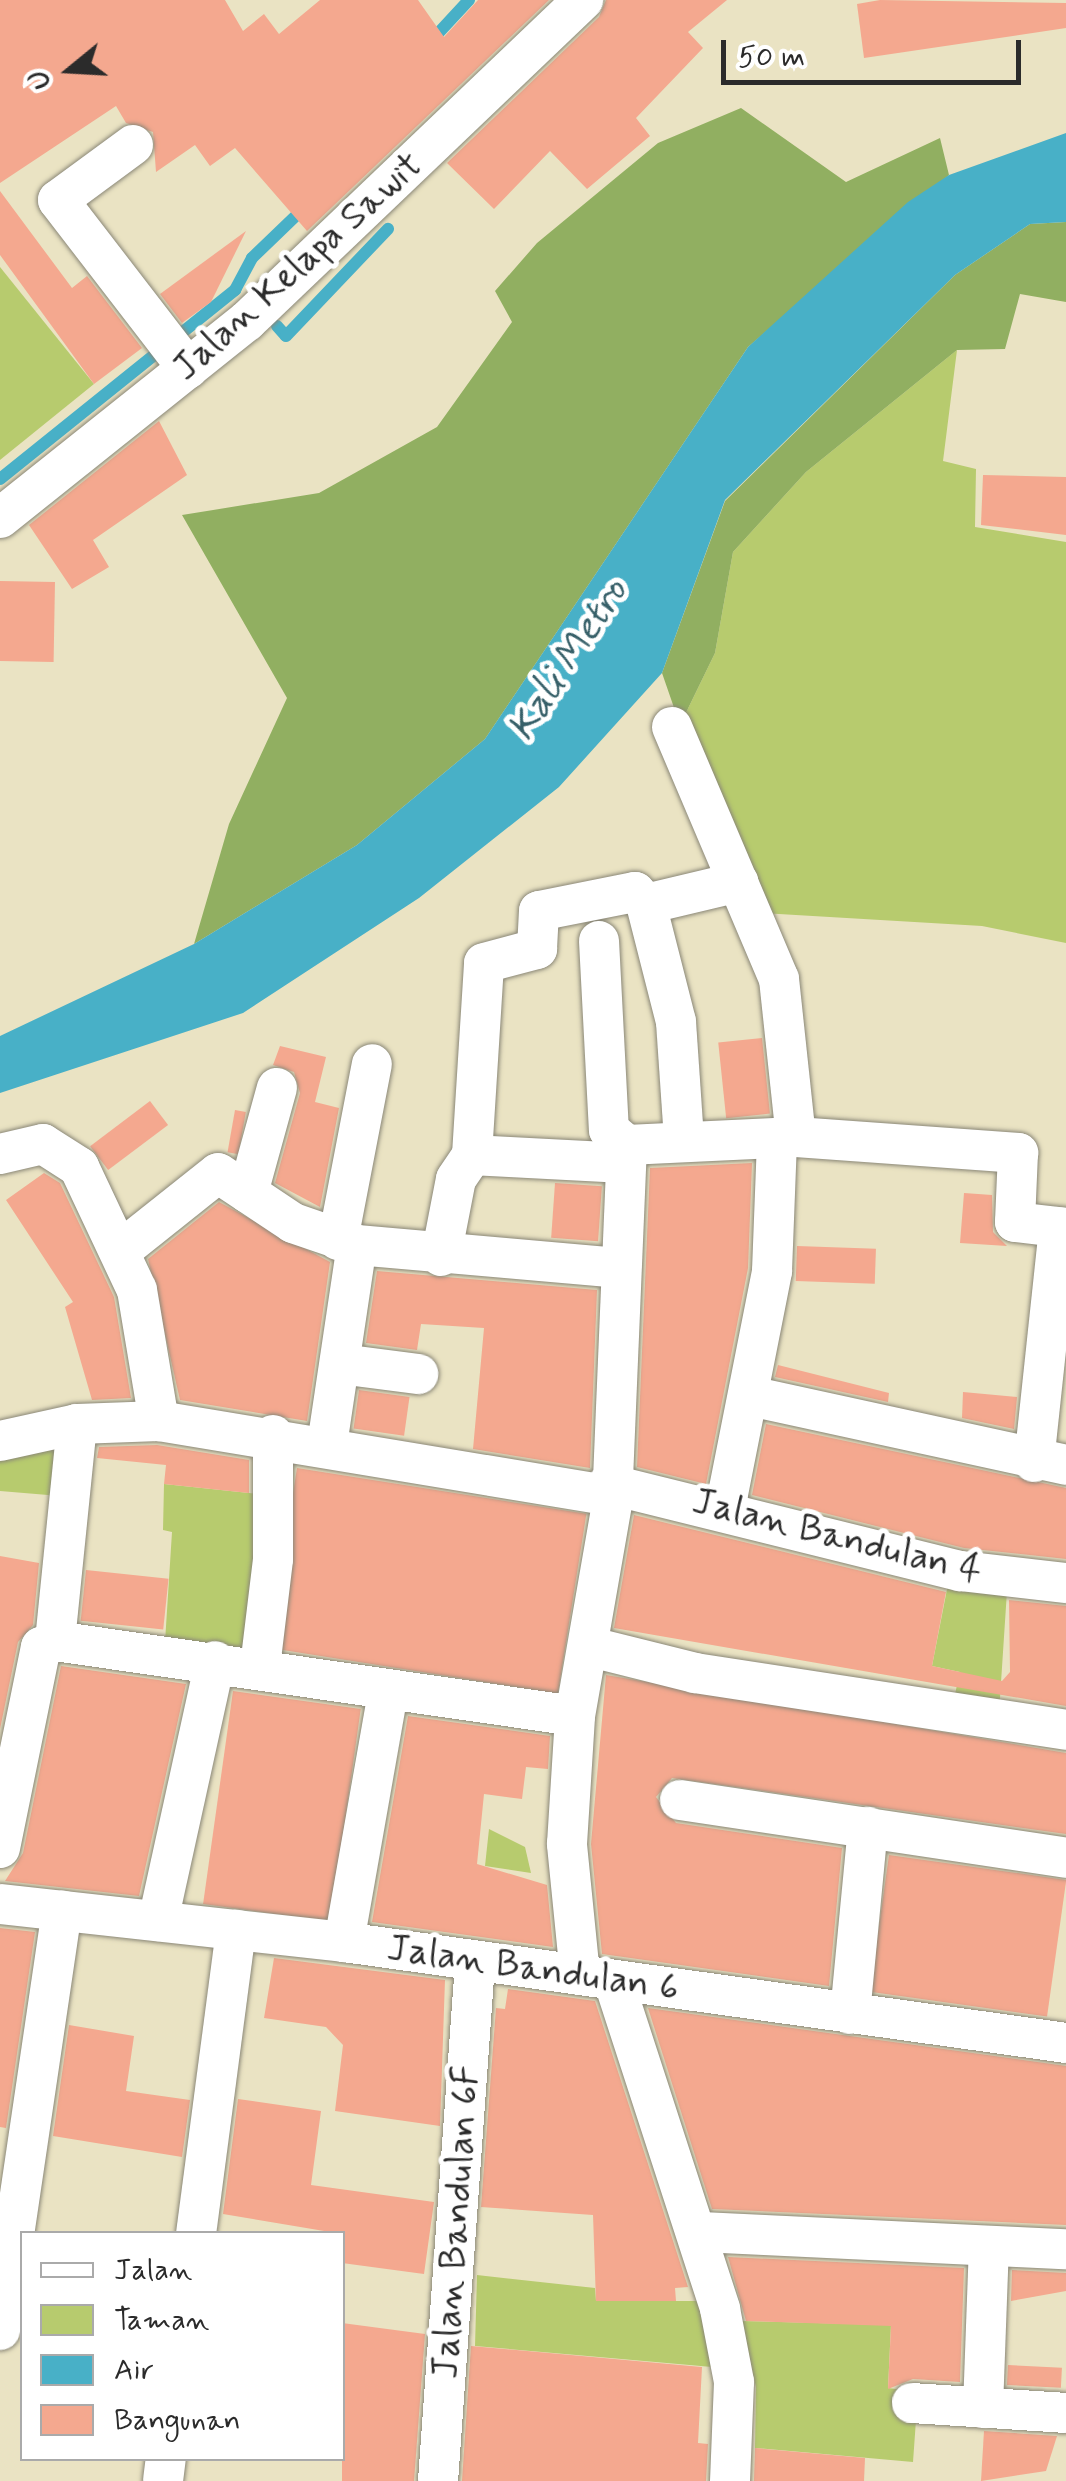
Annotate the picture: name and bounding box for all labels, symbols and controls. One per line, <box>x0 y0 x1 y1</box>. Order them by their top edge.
north arrow <box>20 20 120 120</box>
scale bar <box>726 20 1026 82</box>
text: 50 m <box>738 38 805 77</box>
text: U <box>21 65 61 94</box>
street label: Jalan Kelapa Sawit <box>163 143 433 391</box>
water label: Kali Metro <box>498 570 638 750</box>
street label: Jalan Bandulan 4 <box>689 1479 985 1595</box>
street label: Jalan Bandulan 6 <box>386 1926 680 2012</box>
street label: Jalan Bandulan 6F <box>423 2066 491 2378</box>
legend <box>20 2231 345 2461</box>
text: Jalan <box>114 2251 192 2290</box>
text: Taman <box>114 2301 209 2340</box>
text: Air <box>114 2351 154 2390</box>
text: Bangunan <box>114 2401 241 2440</box>

